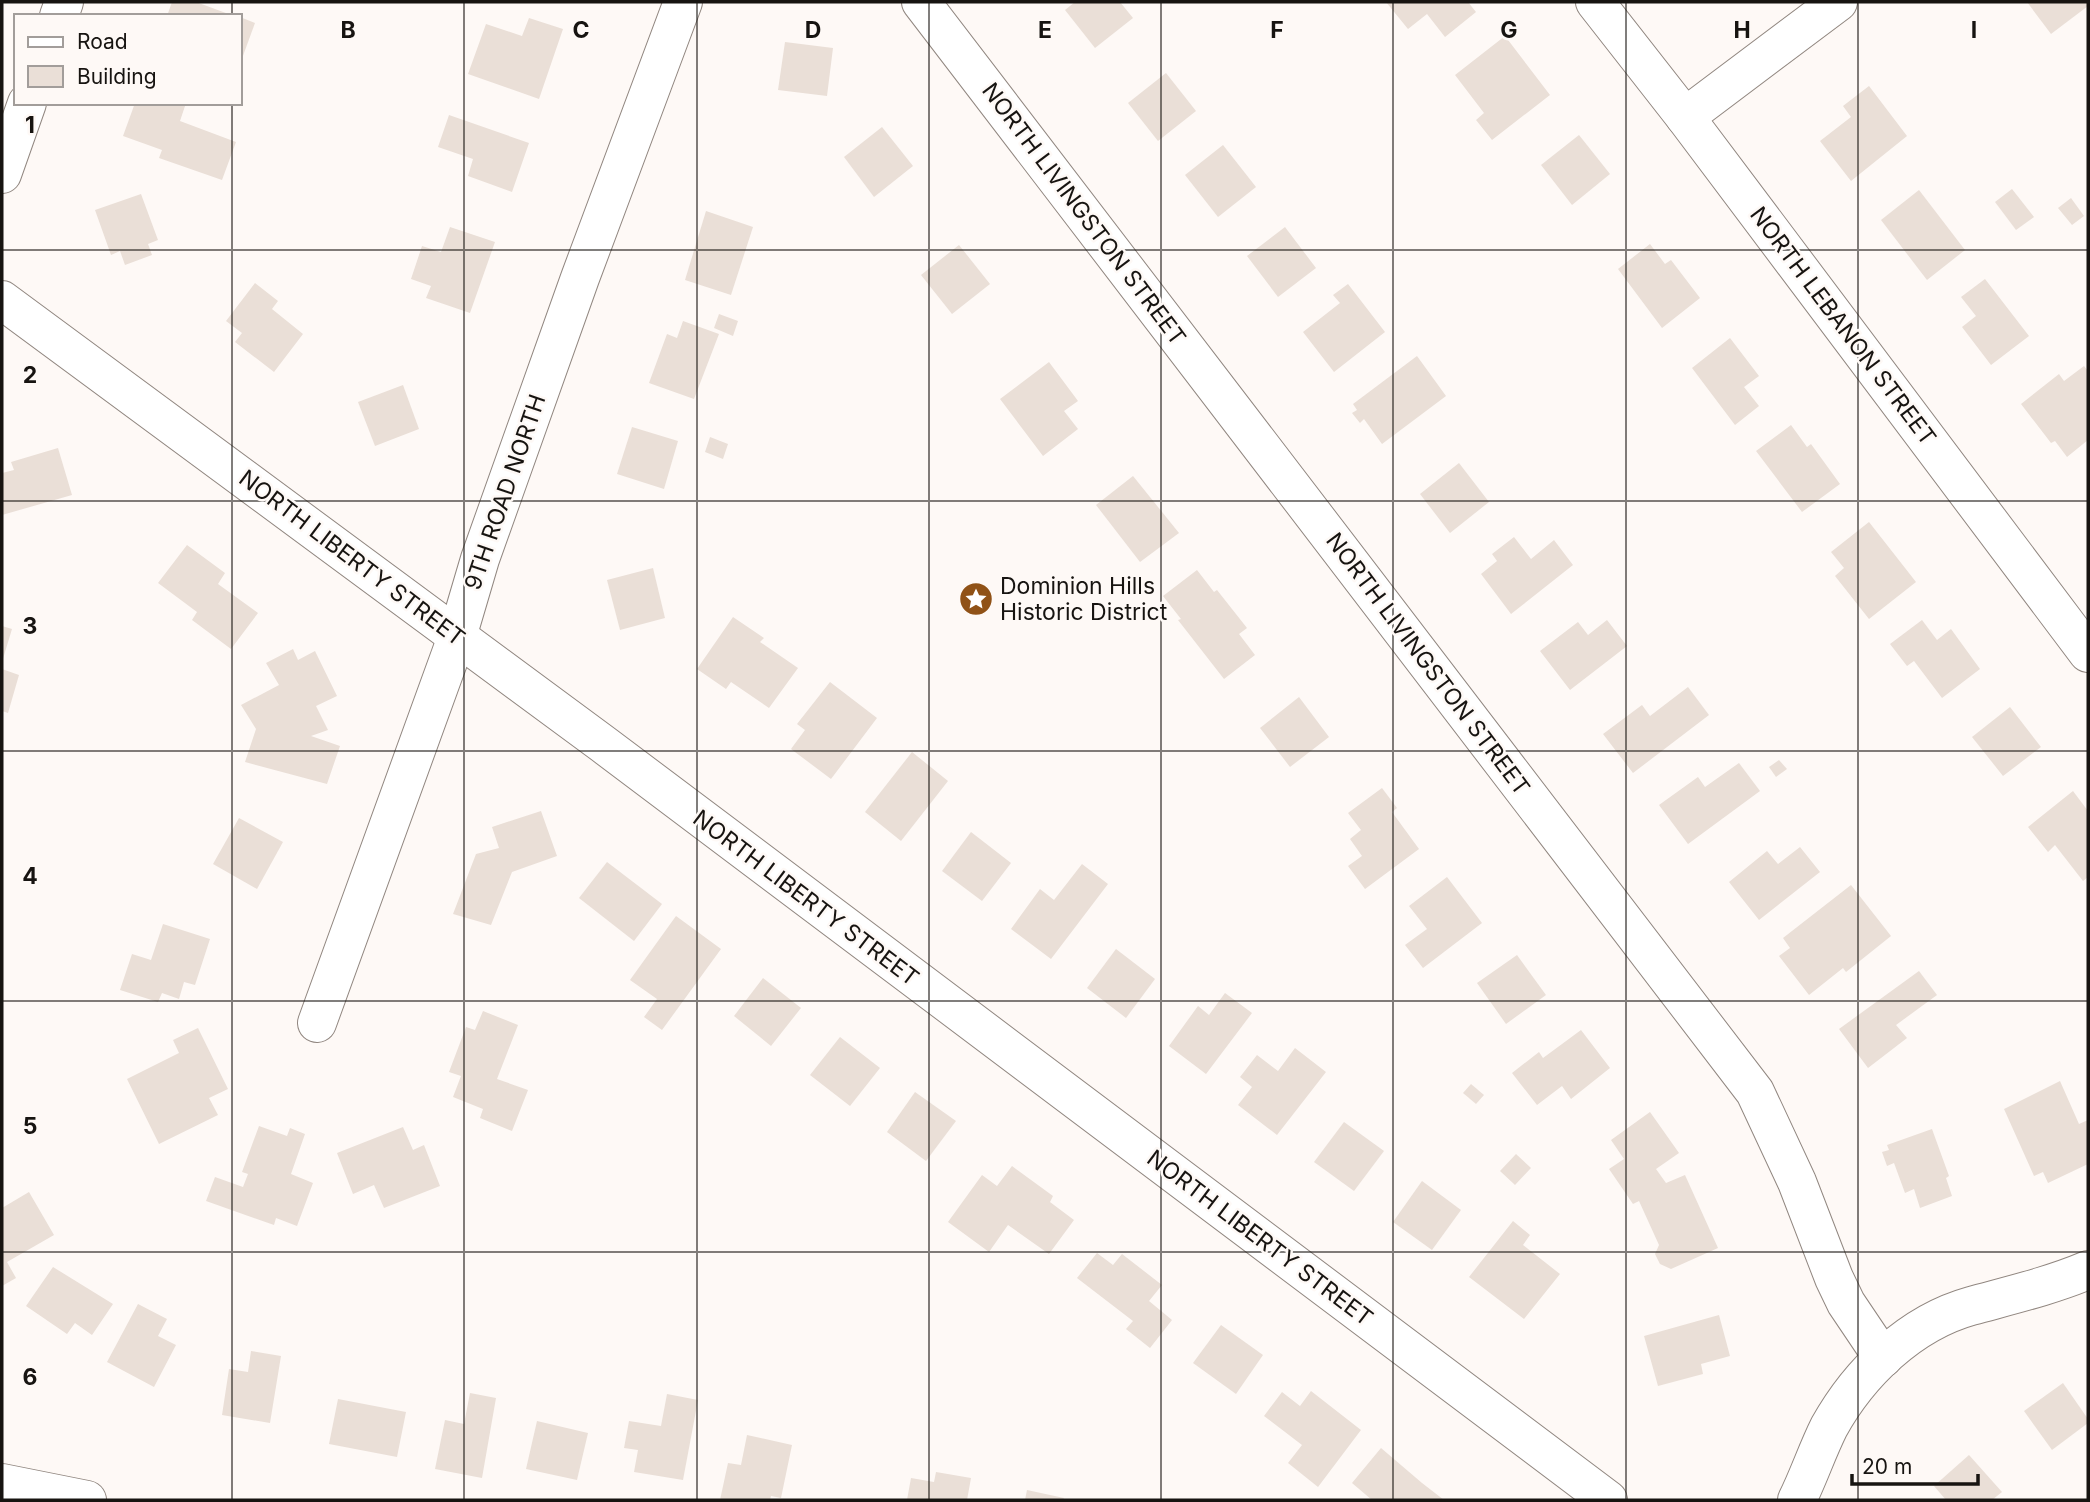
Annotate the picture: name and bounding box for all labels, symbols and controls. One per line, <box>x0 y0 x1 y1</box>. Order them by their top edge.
legend <box>14 14 242 105</box>
text: B <box>340 16 356 44</box>
text: C <box>572 16 590 44</box>
text: D <box>805 16 821 44</box>
text: E <box>1038 16 1052 44</box>
text: F <box>1270 16 1284 44</box>
text: G <box>1500 16 1518 44</box>
text: H <box>1733 16 1751 44</box>
text: I <box>1971 16 1977 44</box>
text: Road <box>77 29 128 54</box>
text: Building <box>77 64 157 89</box>
street label: NORTH LIVINGSTON STREET <box>976 77 1192 351</box>
text: 1 <box>25 111 35 139</box>
street label: NORTH LEBANON STREET <box>1744 201 1942 451</box>
text: 2 <box>23 361 37 389</box>
street label: 9TH ROAD NORTH <box>458 391 552 593</box>
street label: NORTH LIBERTY STREET <box>234 464 470 652</box>
street label: NORTH LIVINGSTON STREET <box>1320 527 1536 801</box>
place label: Dominion Hills Historic District <box>1000 572 1168 626</box>
place icon: Dominion Hills Historic District <box>957 580 995 618</box>
text: 3 <box>23 612 37 640</box>
street label: NORTH LIBERTY STREET <box>688 804 924 992</box>
text: 4 <box>22 862 38 890</box>
text: 5 <box>23 1112 37 1140</box>
street label: NORTH LIBERTY STREET <box>1142 1144 1378 1332</box>
text: 6 <box>23 1363 37 1391</box>
scale bar <box>1852 1442 1978 1486</box>
text: 20 m <box>1862 1454 1912 1479</box>

